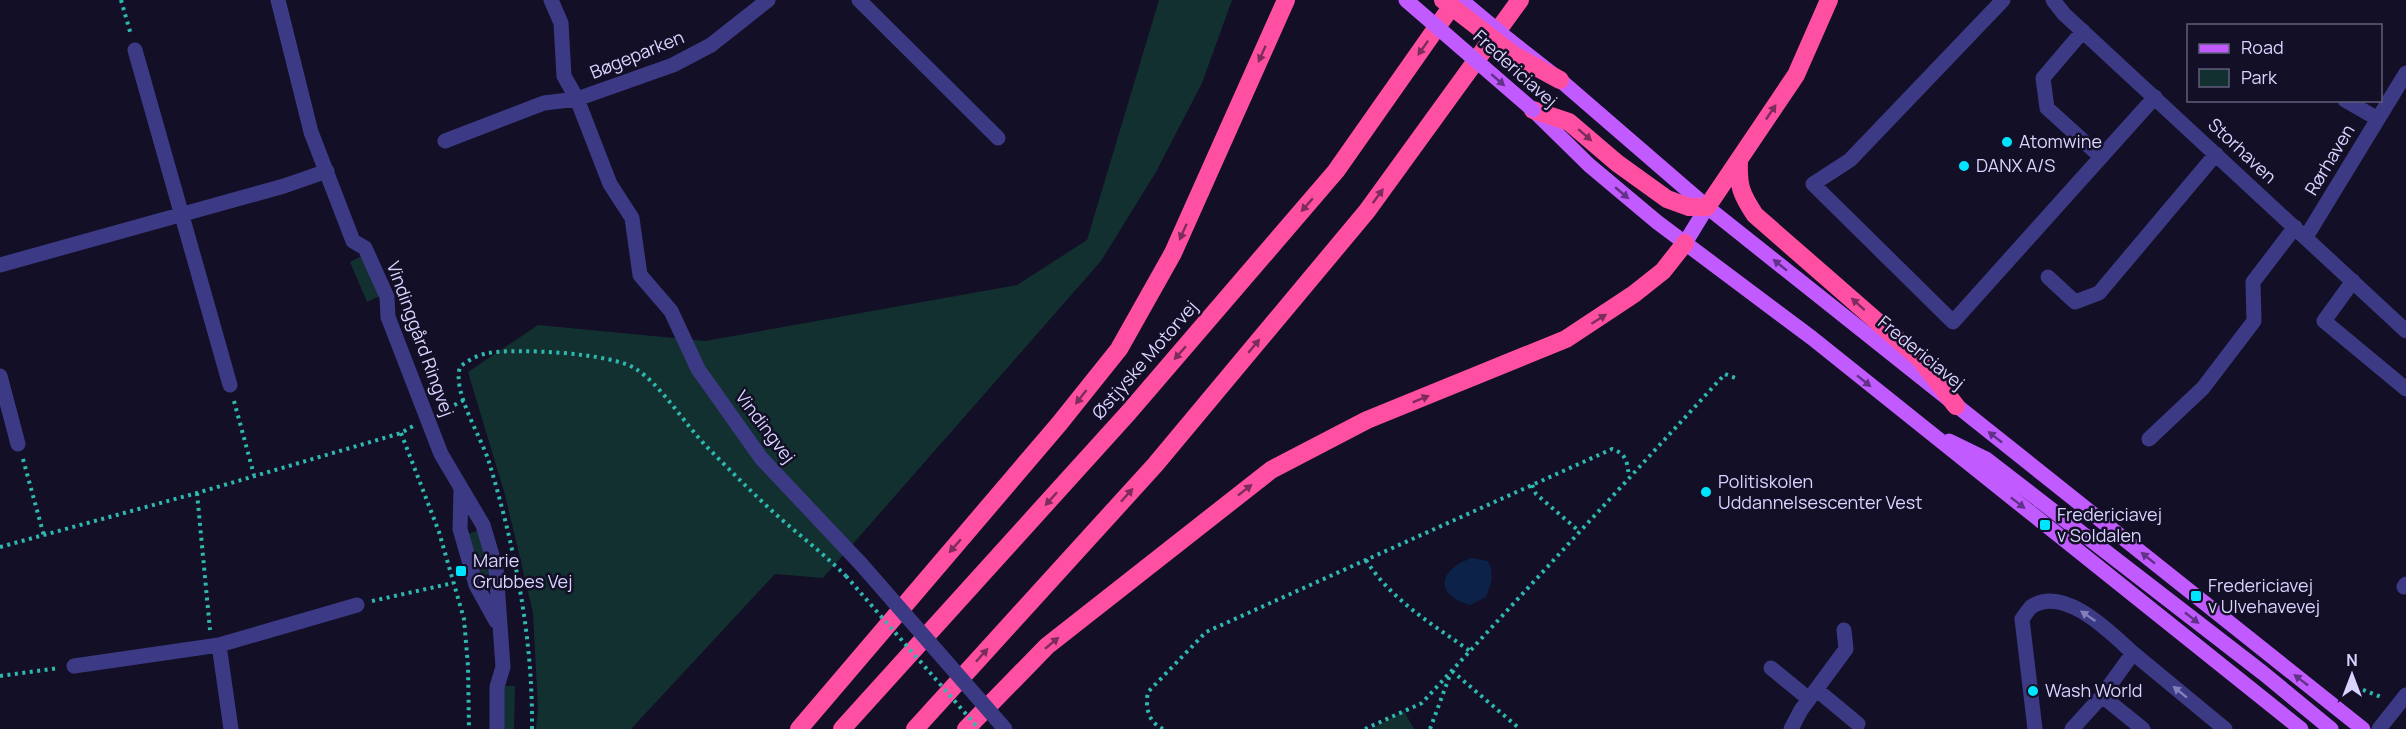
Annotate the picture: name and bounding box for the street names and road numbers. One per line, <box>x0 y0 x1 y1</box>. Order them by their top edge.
street label: Bøgeparken <box>586 24 687 84</box>
street label: Fredericiavej <box>1469 24 1563 112</box>
street label: Storhaven <box>2203 112 2282 188</box>
street label: Rørhaven <box>2299 120 2360 199</box>
street label: Vindinggård Ringvej <box>382 258 460 420</box>
street label: Østjyske Motorvej <box>1086 295 1202 424</box>
street label: Fredericiavej <box>1873 310 1970 395</box>
street label: Vindingvej <box>731 385 801 468</box>

